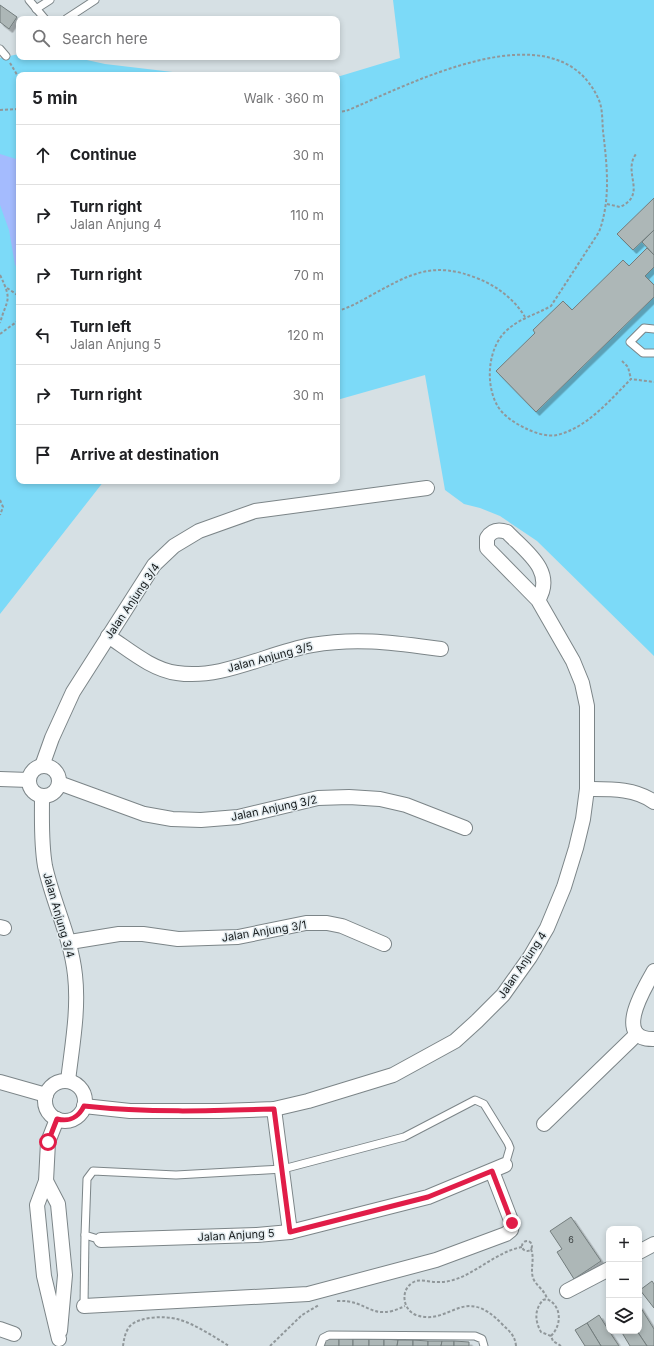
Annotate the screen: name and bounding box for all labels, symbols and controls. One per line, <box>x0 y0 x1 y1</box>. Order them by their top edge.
search box <box>16 16 340 60</box>
icon: search <box>30 27 52 49</box>
text: Search here <box>62 29 148 48</box>
text: 5 min <box>32 88 78 108</box>
text: Walk · 360 m <box>244 90 324 106</box>
icon: ahead <box>32 144 54 166</box>
text: Continue <box>70 145 137 164</box>
text: 30 m <box>293 147 324 163</box>
text: Turn right <box>70 197 142 216</box>
icon: right <box>32 204 54 226</box>
text: 110 m <box>290 207 324 223</box>
text: Jalan Anjung 4 <box>70 216 162 232</box>
icon: right <box>32 264 54 286</box>
text: Turn right <box>70 265 142 284</box>
text: 70 m <box>294 267 324 283</box>
text: Turn left <box>70 317 131 336</box>
icon: left <box>32 324 54 346</box>
text: 120 m <box>288 327 324 343</box>
text: Jalan Anjung 5 <box>70 336 161 352</box>
icon: right <box>32 384 54 406</box>
text: Turn right <box>70 385 142 404</box>
text: 30 m <box>293 387 324 403</box>
icon: arrive <box>32 444 54 466</box>
text: Arrive at destination <box>70 445 219 464</box>
street label: Jalan Anjung 3/4 <box>101 560 163 642</box>
street label: Jalan Anjung 3/5 <box>226 639 315 675</box>
street label: Jalan Anjung 3/2 <box>230 792 318 824</box>
street label: Jalan Anjung 3/4 <box>40 871 78 959</box>
street label: Jalan Anjung 3/1 <box>221 917 307 945</box>
street label: Jalan Anjung 4 <box>495 929 549 1001</box>
route start <box>39 1133 57 1151</box>
route end <box>503 1214 521 1232</box>
street label: Jalan Anjung 5 <box>197 1226 275 1244</box>
map controls <box>606 1226 642 1334</box>
button: + <box>606 1226 642 1262</box>
house number: 6 <box>568 1234 574 1245</box>
button: − <box>606 1262 642 1298</box>
button: layers <box>606 1298 642 1334</box>

